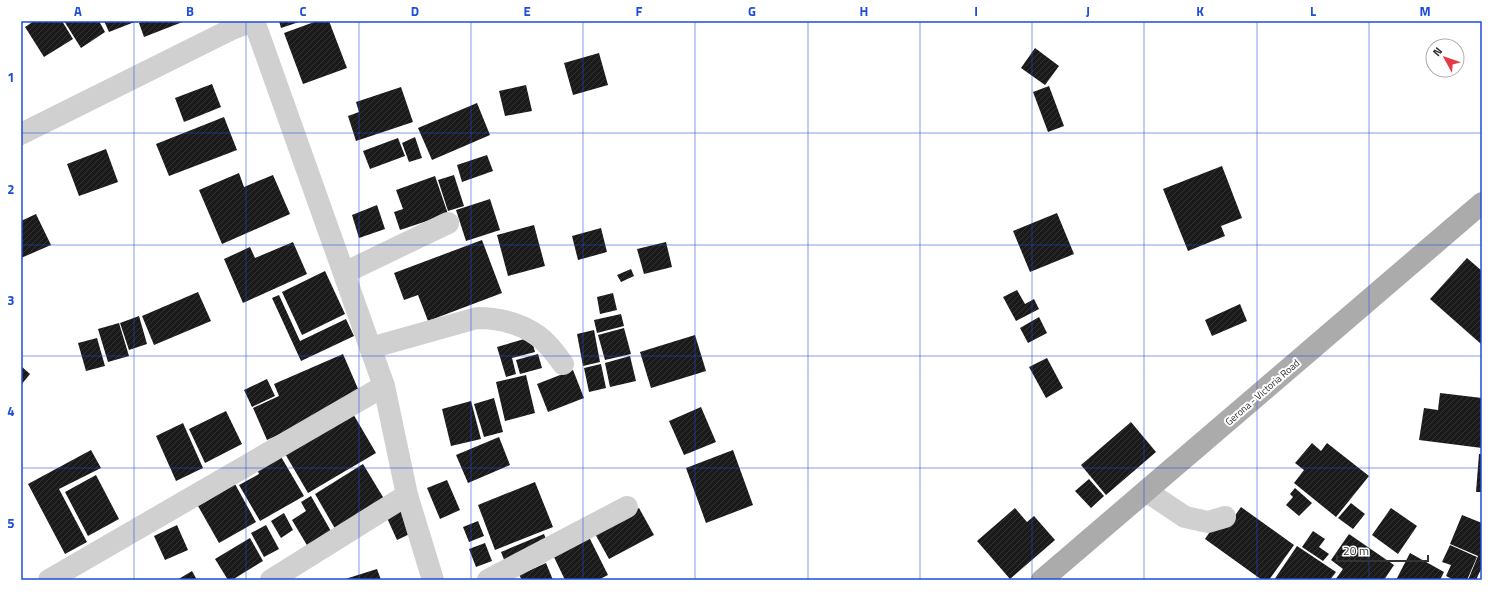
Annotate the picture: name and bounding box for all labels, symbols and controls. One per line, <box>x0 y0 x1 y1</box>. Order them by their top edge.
text: A <box>74 1 82 21</box>
text: B <box>186 1 194 21</box>
text: C <box>299 1 307 21</box>
text: D <box>411 1 419 21</box>
text: E <box>523 1 531 21</box>
text: F <box>636 1 643 21</box>
text: G <box>748 1 756 21</box>
text: H <box>860 1 868 21</box>
text: I <box>974 1 978 21</box>
text: J <box>1086 1 1090 21</box>
text: K <box>1196 1 1204 21</box>
text: L <box>1310 1 1316 21</box>
text: M <box>1419 1 1431 21</box>
north arrow <box>1425 38 1465 78</box>
text: N <box>1429 44 1446 60</box>
text: 1 <box>7 67 15 87</box>
text: 2 <box>7 179 15 199</box>
text: 3 <box>7 290 15 310</box>
street label: Gerona - Victoria Road <box>1222 356 1303 429</box>
text: 4 <box>7 401 15 421</box>
text: 5 <box>7 513 15 533</box>
scale bar <box>1337 537 1428 563</box>
text: 20 m <box>1343 541 1369 560</box>

